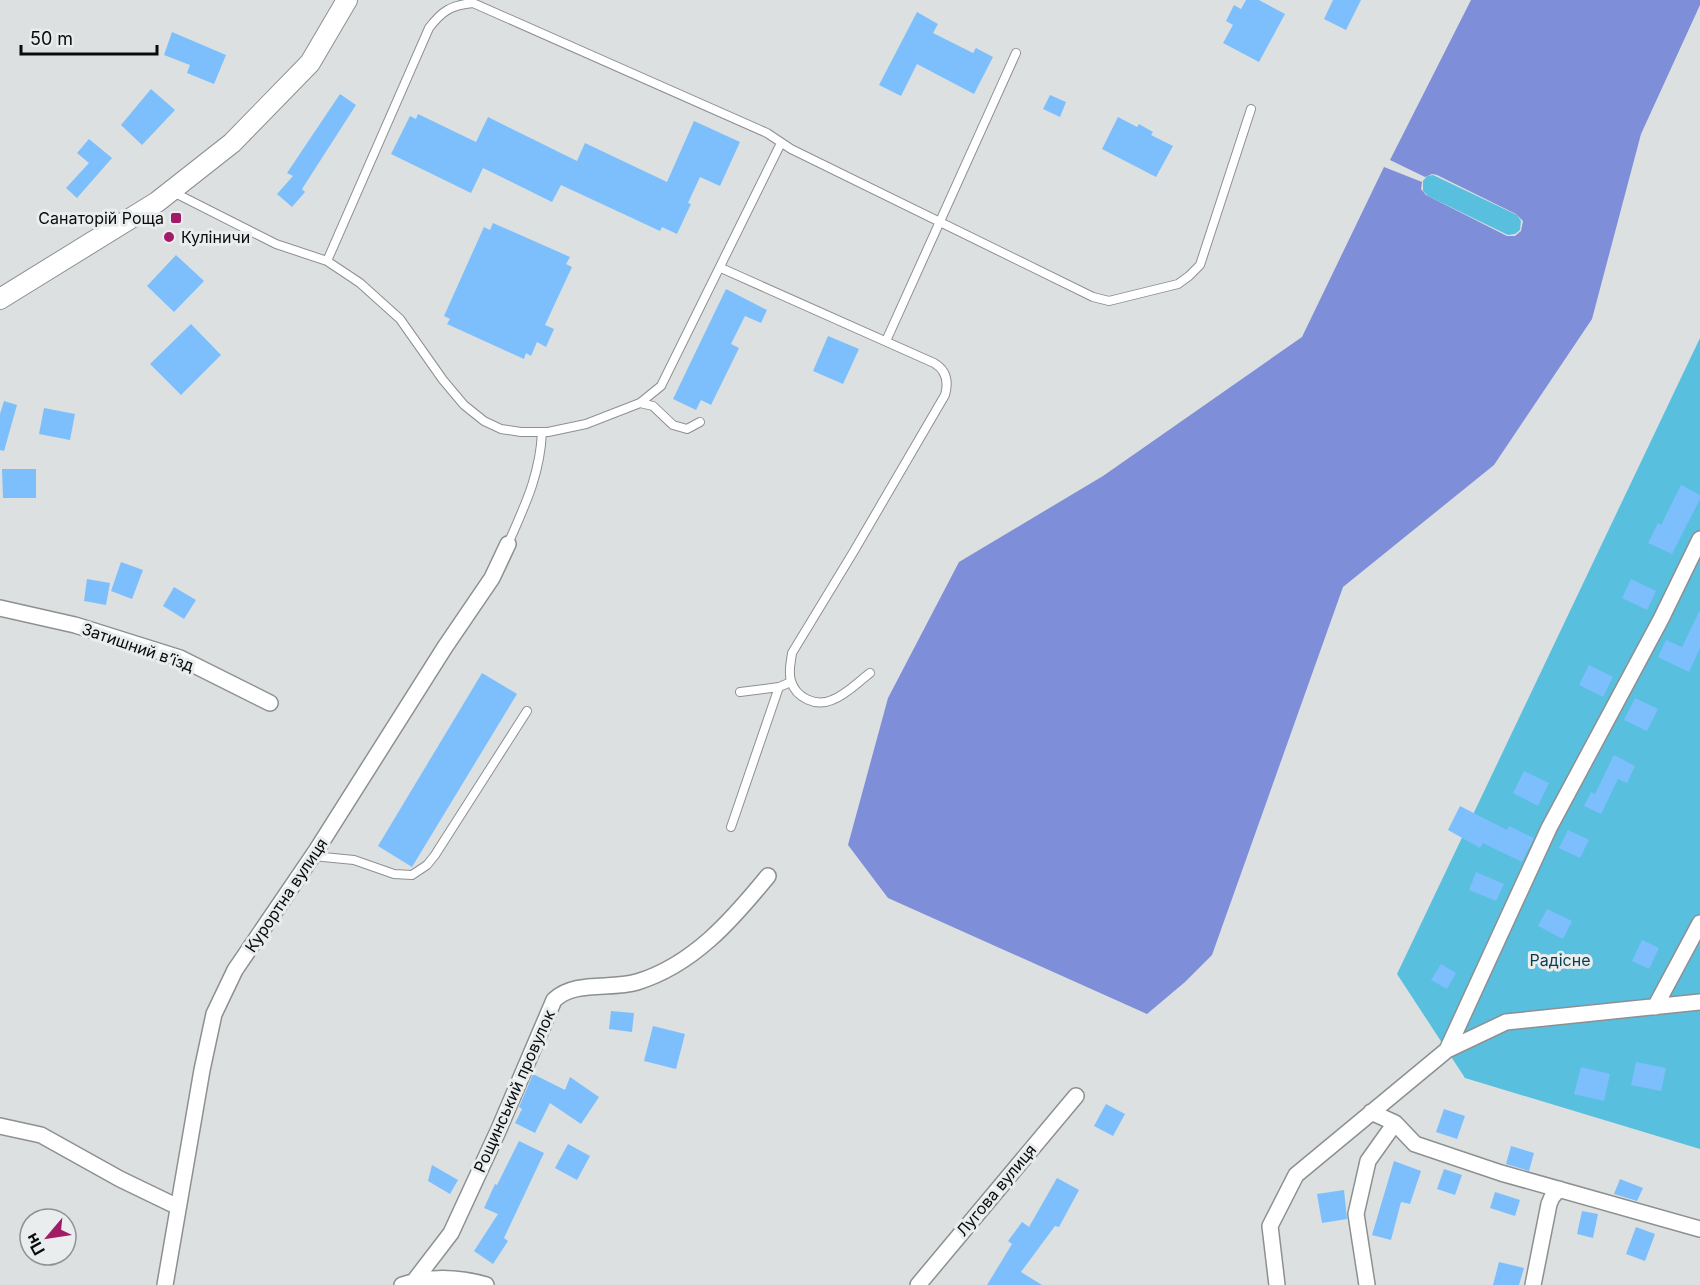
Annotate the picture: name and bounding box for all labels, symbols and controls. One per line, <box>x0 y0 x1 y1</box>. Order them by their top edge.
scale bar <box>21 18 158 56</box>
text: 50 m <box>30 28 73 49</box>
place label: Санаторій Роща <box>38 208 164 228</box>
marker: Санаторій Роща <box>169 211 183 225</box>
place label: Куліничи <box>181 227 250 247</box>
marker: Куліничи <box>162 230 176 244</box>
street label: Затишний в’їзд <box>79 618 197 676</box>
street label: Курортна вулиця <box>240 834 332 956</box>
park label: Радісне <box>1529 950 1591 970</box>
street label: Рощинський провулок <box>469 1006 559 1175</box>
street label: Лугова вулиця <box>952 1140 1040 1240</box>
north arrow <box>18 1207 78 1267</box>
text: Пн <box>21 1230 49 1259</box>

